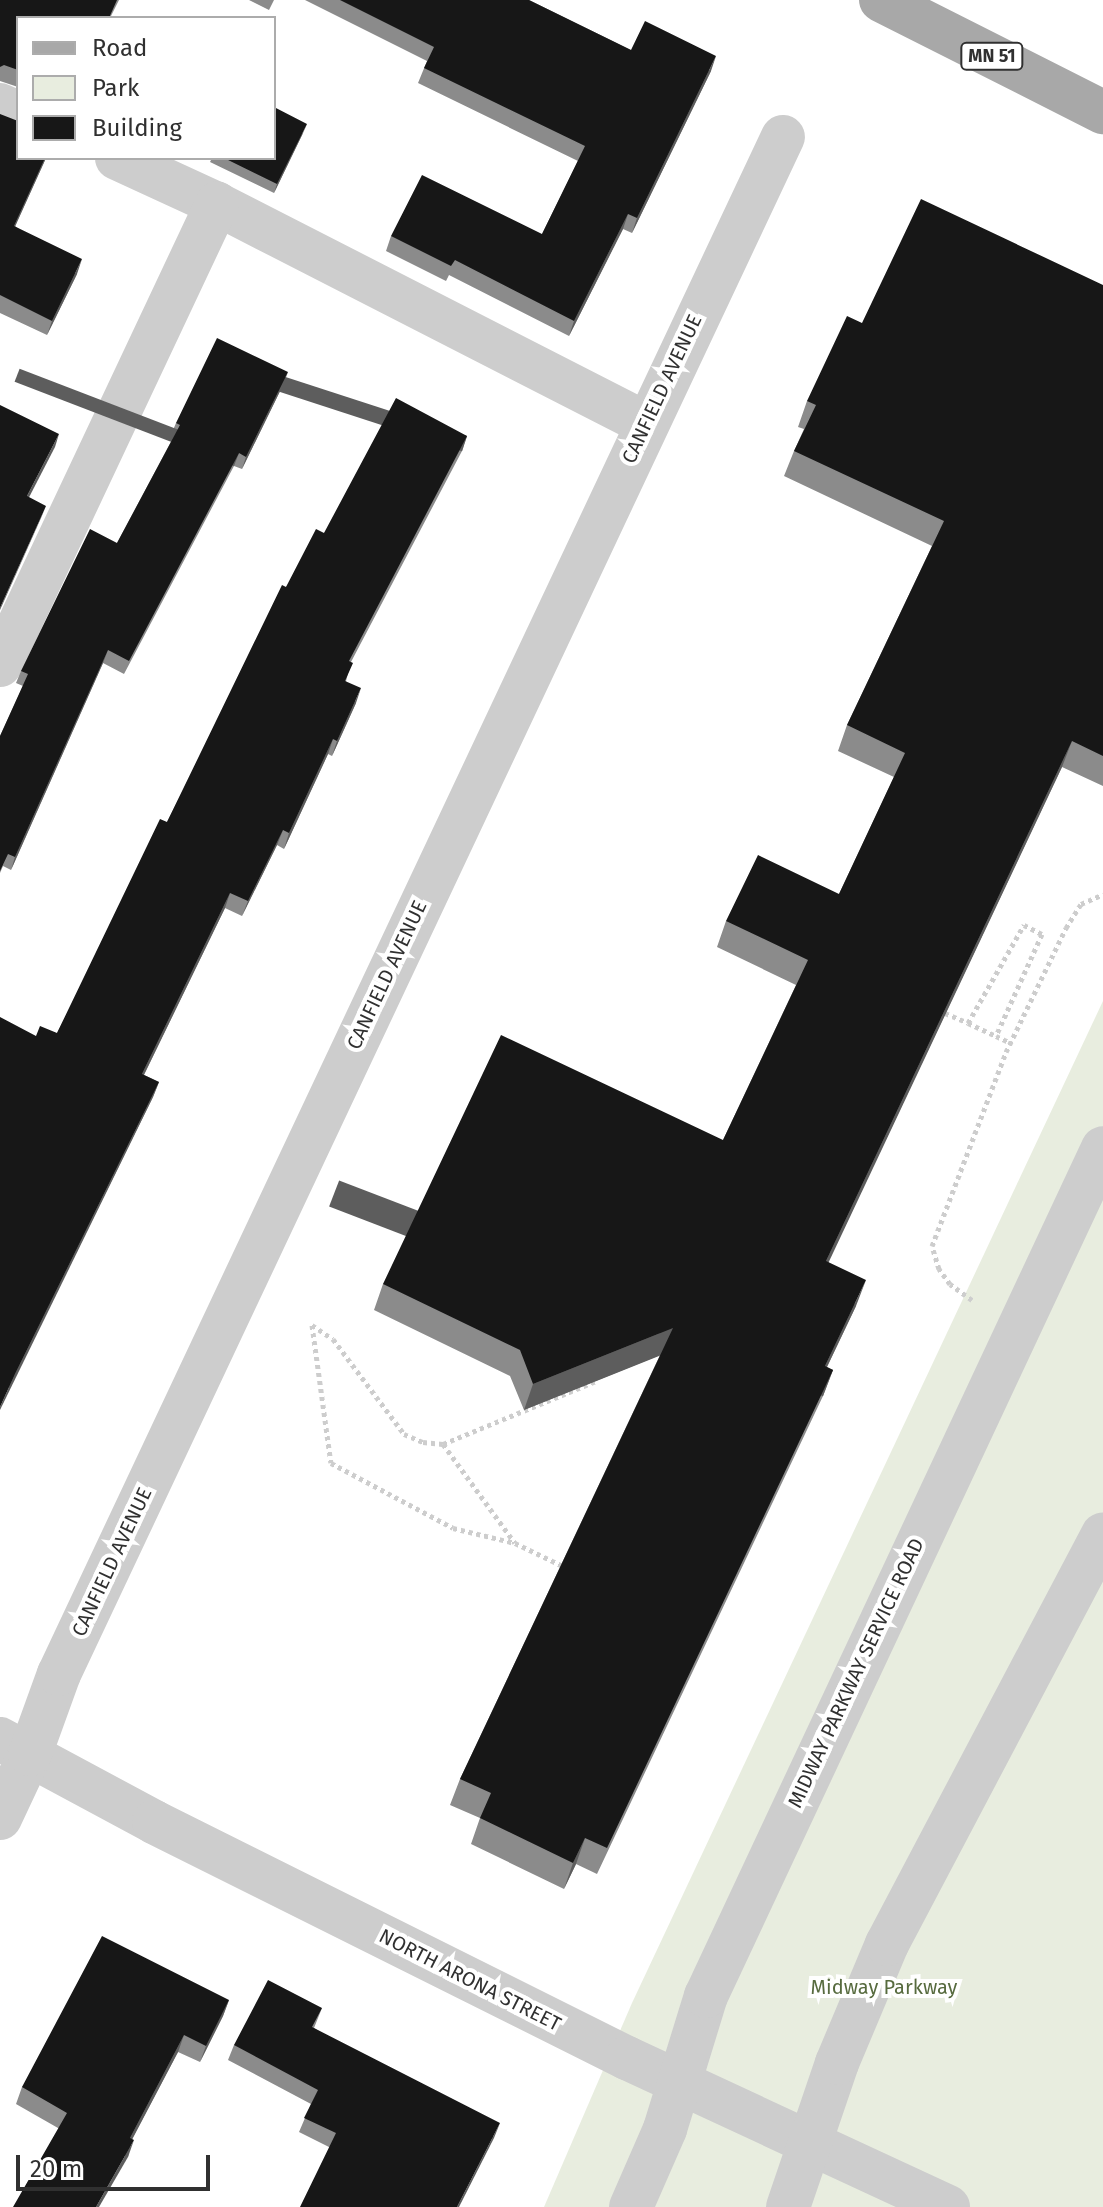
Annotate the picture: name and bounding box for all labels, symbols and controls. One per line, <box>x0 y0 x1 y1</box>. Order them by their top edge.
legend <box>16 16 276 160</box>
text: Road <box>92 34 147 62</box>
road number: MN 51 <box>960 42 1024 70</box>
text: Park <box>92 74 139 102</box>
text: Building <box>92 114 182 142</box>
street label: CANFIELD AVENUE <box>617 311 707 467</box>
street label: CANFIELD AVENUE <box>342 897 432 1053</box>
street label: CANFIELD AVENUE <box>67 1484 157 1640</box>
street label: MIDWAY PARKWAY SERVICE ROAD <box>783 1535 929 1811</box>
street label: NORTH ARONA STREET <box>375 1924 565 2036</box>
park label: Midway Parkway <box>811 1975 957 1999</box>
scale bar <box>20 2139 214 2189</box>
text: 20 m <box>30 2155 82 2183</box>

